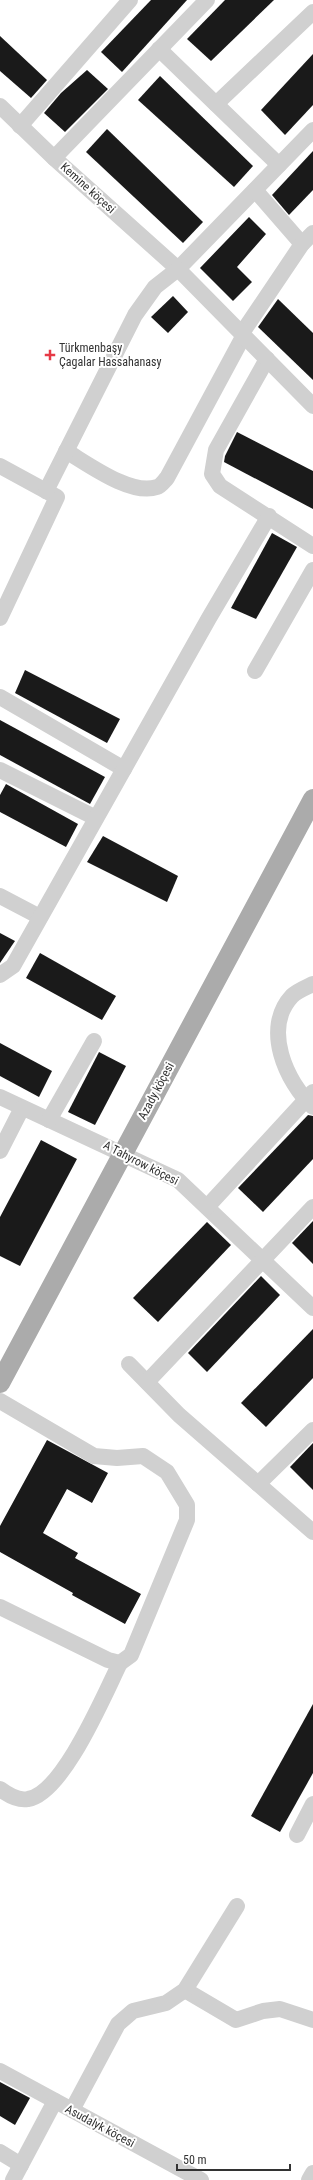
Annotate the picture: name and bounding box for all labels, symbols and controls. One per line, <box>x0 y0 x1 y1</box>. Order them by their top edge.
street label: Kemine köçesi <box>58 160 118 216</box>
place label: Türkmenbaşy Çagalar Hassahanasy <box>59 341 162 369</box>
marker: Türkmenbaşy Çagalar Hassahanasy <box>44 349 56 361</box>
street label: Azady köçesi <box>135 1060 177 1122</box>
street label: A Tahyrow köçesi <box>101 1138 181 1188</box>
street label: Asudalyk köçesi <box>63 2102 137 2150</box>
scale bar <box>177 2146 290 2172</box>
text: 50 m <box>183 2153 207 2167</box>

